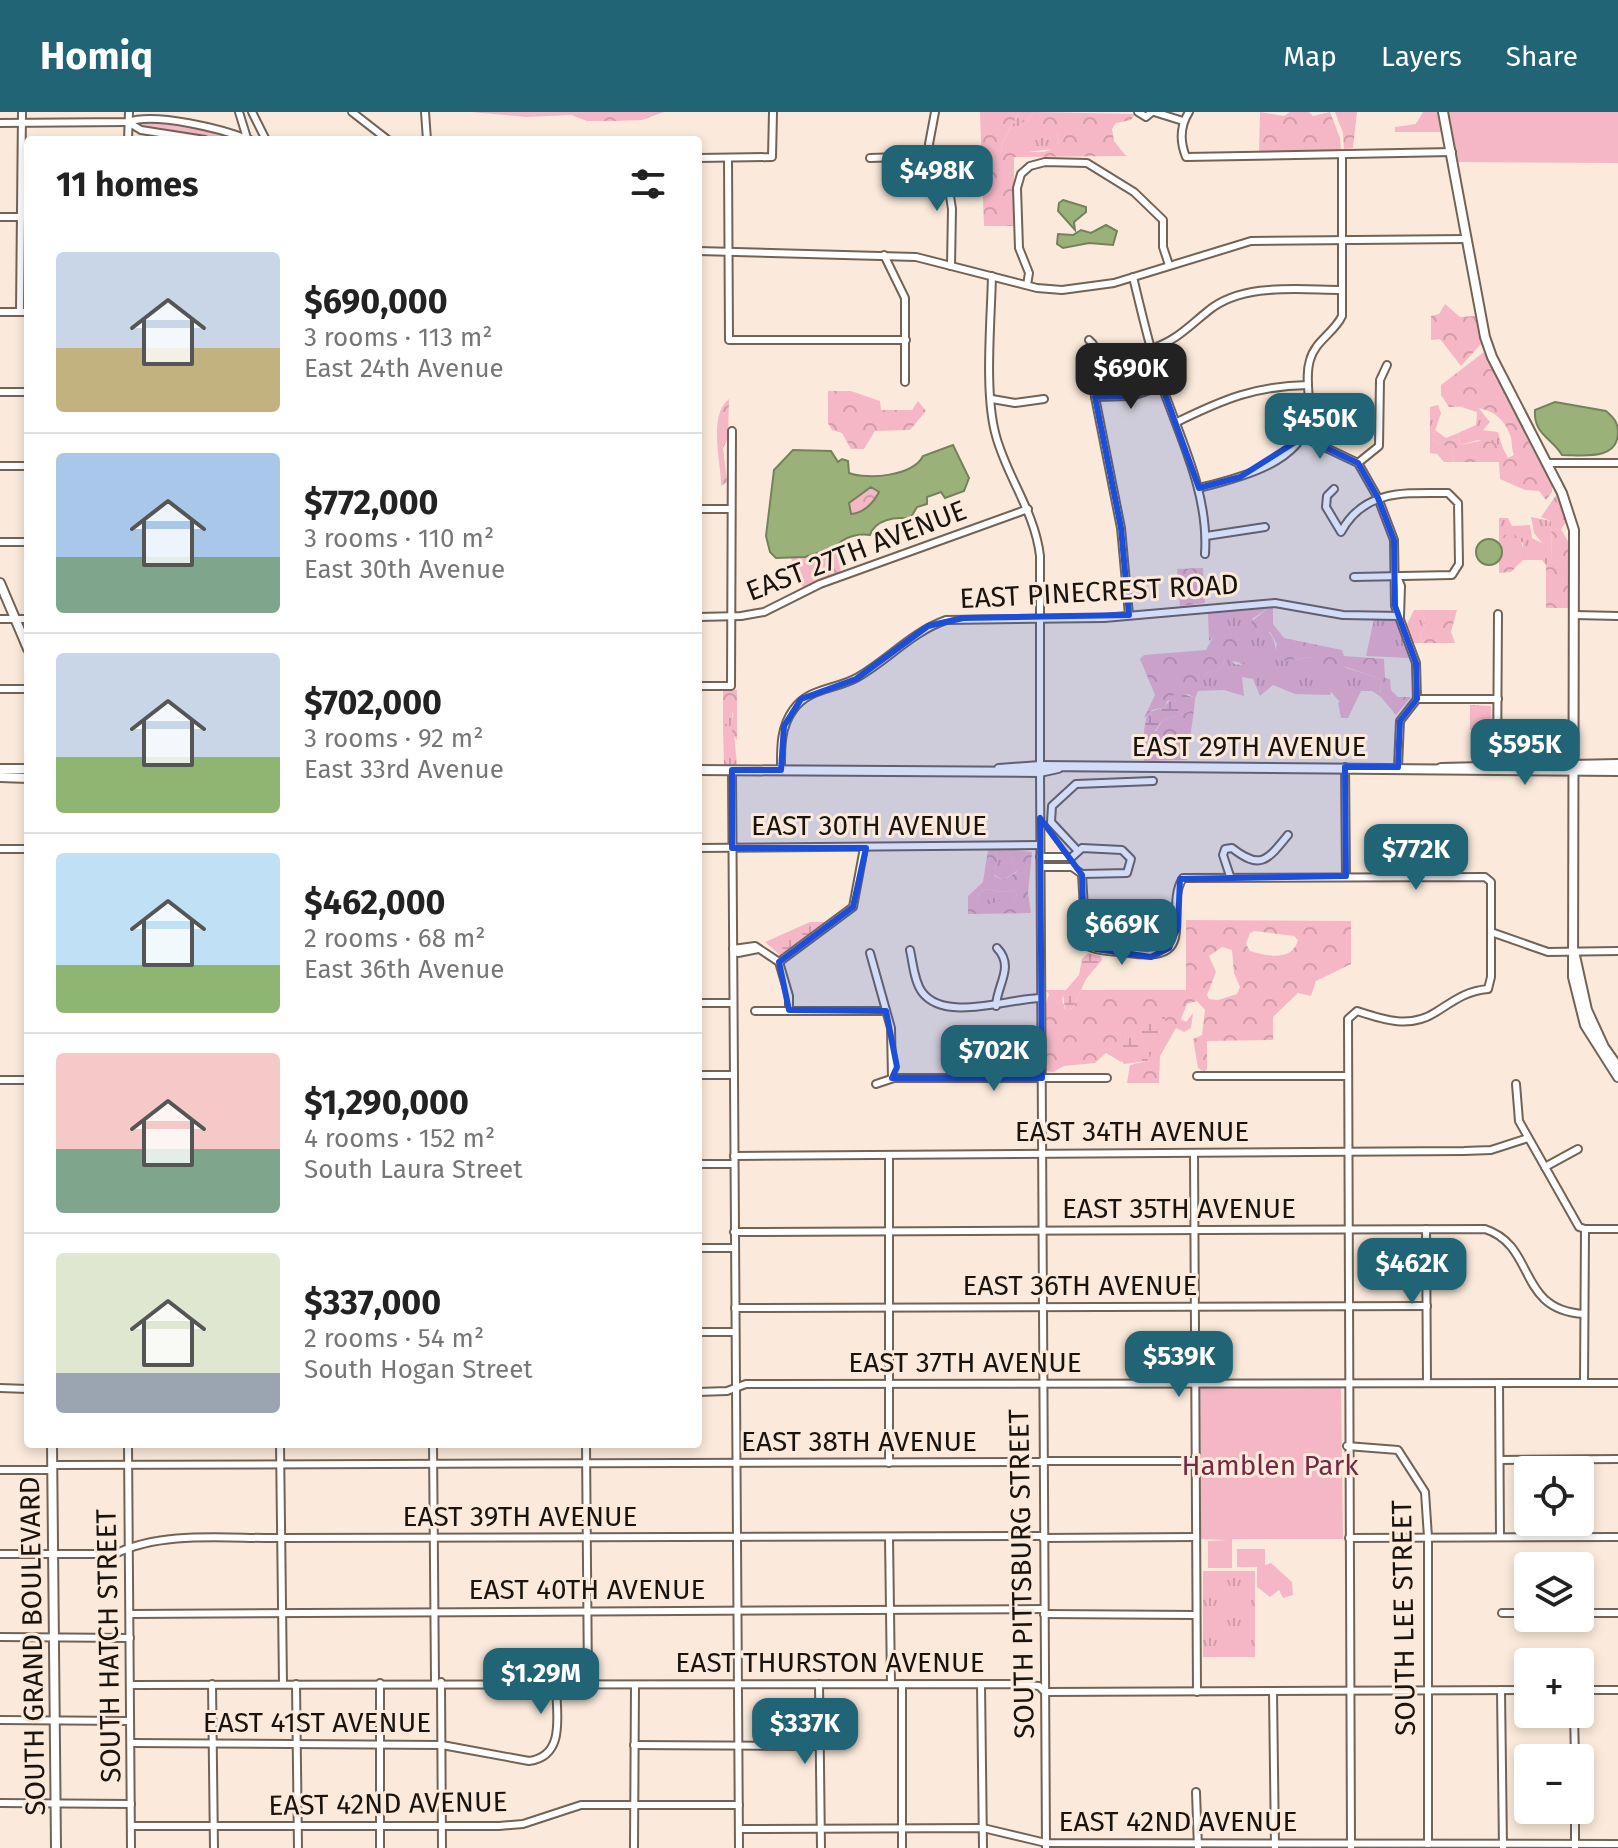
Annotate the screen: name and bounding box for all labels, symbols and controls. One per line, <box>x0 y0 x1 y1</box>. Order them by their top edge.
text: Homiq <box>40 33 153 79</box>
text: Map <box>1283 40 1337 73</box>
text: Layers <box>1381 40 1462 73</box>
text: Share <box>1506 40 1578 73</box>
pin: $498K <box>881 145 993 213</box>
text: $498K <box>900 155 974 186</box>
icon: filters <box>626 162 670 206</box>
text: 11 homes <box>56 164 198 205</box>
text: $690,000 <box>304 281 448 322</box>
icon: home <box>120 284 216 380</box>
text: 3 rooms · 113 m² <box>304 322 493 353</box>
pin: $690K <box>1075 343 1187 411</box>
text: East 24th Avenue <box>304 353 504 384</box>
text: $690K <box>1094 353 1168 384</box>
pin: $450K <box>1264 393 1376 461</box>
text: $450K <box>1283 403 1357 434</box>
text: $772,000 <box>304 482 438 523</box>
icon: home <box>120 485 216 581</box>
street label: EAST 27TH AVENUE <box>741 493 971 608</box>
text: 3 rooms · 110 m² <box>304 523 494 554</box>
text: East 30th Avenue <box>304 554 505 585</box>
street label: EAST PINECREST ROAD <box>959 568 1239 615</box>
text: $702,000 <box>304 682 442 723</box>
icon: home <box>120 685 216 781</box>
pin: $595K <box>1469 719 1581 787</box>
text: 3 rooms · 92 m² <box>304 723 483 754</box>
text: $595K <box>1489 729 1561 760</box>
street label: EAST 29TH AVENUE <box>1131 730 1367 763</box>
text: East 33rd Avenue <box>304 754 504 785</box>
street label: EAST 30TH AVENUE <box>751 809 987 842</box>
pin: $772K <box>1360 824 1472 892</box>
text: $772K <box>1382 834 1450 865</box>
text: $462,000 <box>304 882 446 923</box>
icon: home <box>120 885 216 981</box>
pin: $669K <box>1066 899 1178 967</box>
text: $669K <box>1085 909 1159 940</box>
text: 2 rooms · 68 m² <box>304 923 485 954</box>
text: East 36th Avenue <box>304 954 505 985</box>
pin: $702K <box>938 1025 1050 1093</box>
text: $702K <box>959 1035 1029 1066</box>
text: $1,290,000 <box>304 1082 469 1123</box>
icon: home <box>120 1085 216 1181</box>
street label: EAST 34TH AVENUE <box>1015 1115 1249 1148</box>
text: 4 rooms · 152 m² <box>304 1123 495 1154</box>
text: South Laura Street <box>304 1154 523 1185</box>
street label: EAST 35TH AVENUE <box>1062 1192 1296 1225</box>
pin: $462K <box>1356 1238 1468 1306</box>
text: $462K <box>1375 1248 1449 1279</box>
street label: EAST 36TH AVENUE <box>963 1269 1197 1302</box>
text: $337,000 <box>304 1282 441 1323</box>
icon: home <box>120 1285 216 1381</box>
text: 2 rooms · 54 m² <box>304 1323 484 1354</box>
pin: $539K <box>1123 1331 1235 1399</box>
text: $539K <box>1143 1341 1215 1372</box>
street label: EAST 37TH AVENUE <box>848 1346 1082 1379</box>
text: South Hogan Street <box>304 1354 533 1385</box>
street label: SOUTH PITTSBURG STREET <box>1002 1408 1041 1739</box>
street label: EAST 38TH AVENUE <box>741 1425 977 1458</box>
park label: Hamblen Park <box>1181 1449 1359 1482</box>
map controls <box>1514 1456 1594 1824</box>
button: locate <box>1514 1456 1594 1536</box>
street label: SOUTH GRAND BOULEVARD <box>13 1476 52 1816</box>
street label: SOUTH LEE STREET <box>1385 1499 1422 1736</box>
street label: EAST 39TH AVENUE <box>402 1500 638 1533</box>
street label: SOUTH HATCH STREET <box>90 1508 127 1783</box>
button: layers <box>1514 1552 1594 1632</box>
street label: EAST 40TH AVENUE <box>468 1573 706 1606</box>
street label: EAST THURSTON AVENUE <box>675 1646 985 1679</box>
pin: $1.29M <box>476 1648 606 1716</box>
button: + <box>1514 1648 1594 1728</box>
text: $1.29M <box>501 1658 581 1689</box>
pin: $337K <box>749 1698 861 1766</box>
street label: EAST 41ST AVENUE <box>203 1706 431 1739</box>
text: $337K <box>770 1708 840 1739</box>
button: − <box>1514 1744 1594 1824</box>
street label: EAST 42ND AVENUE <box>268 1785 508 1822</box>
street label: EAST 42ND AVENUE <box>1058 1805 1298 1838</box>

